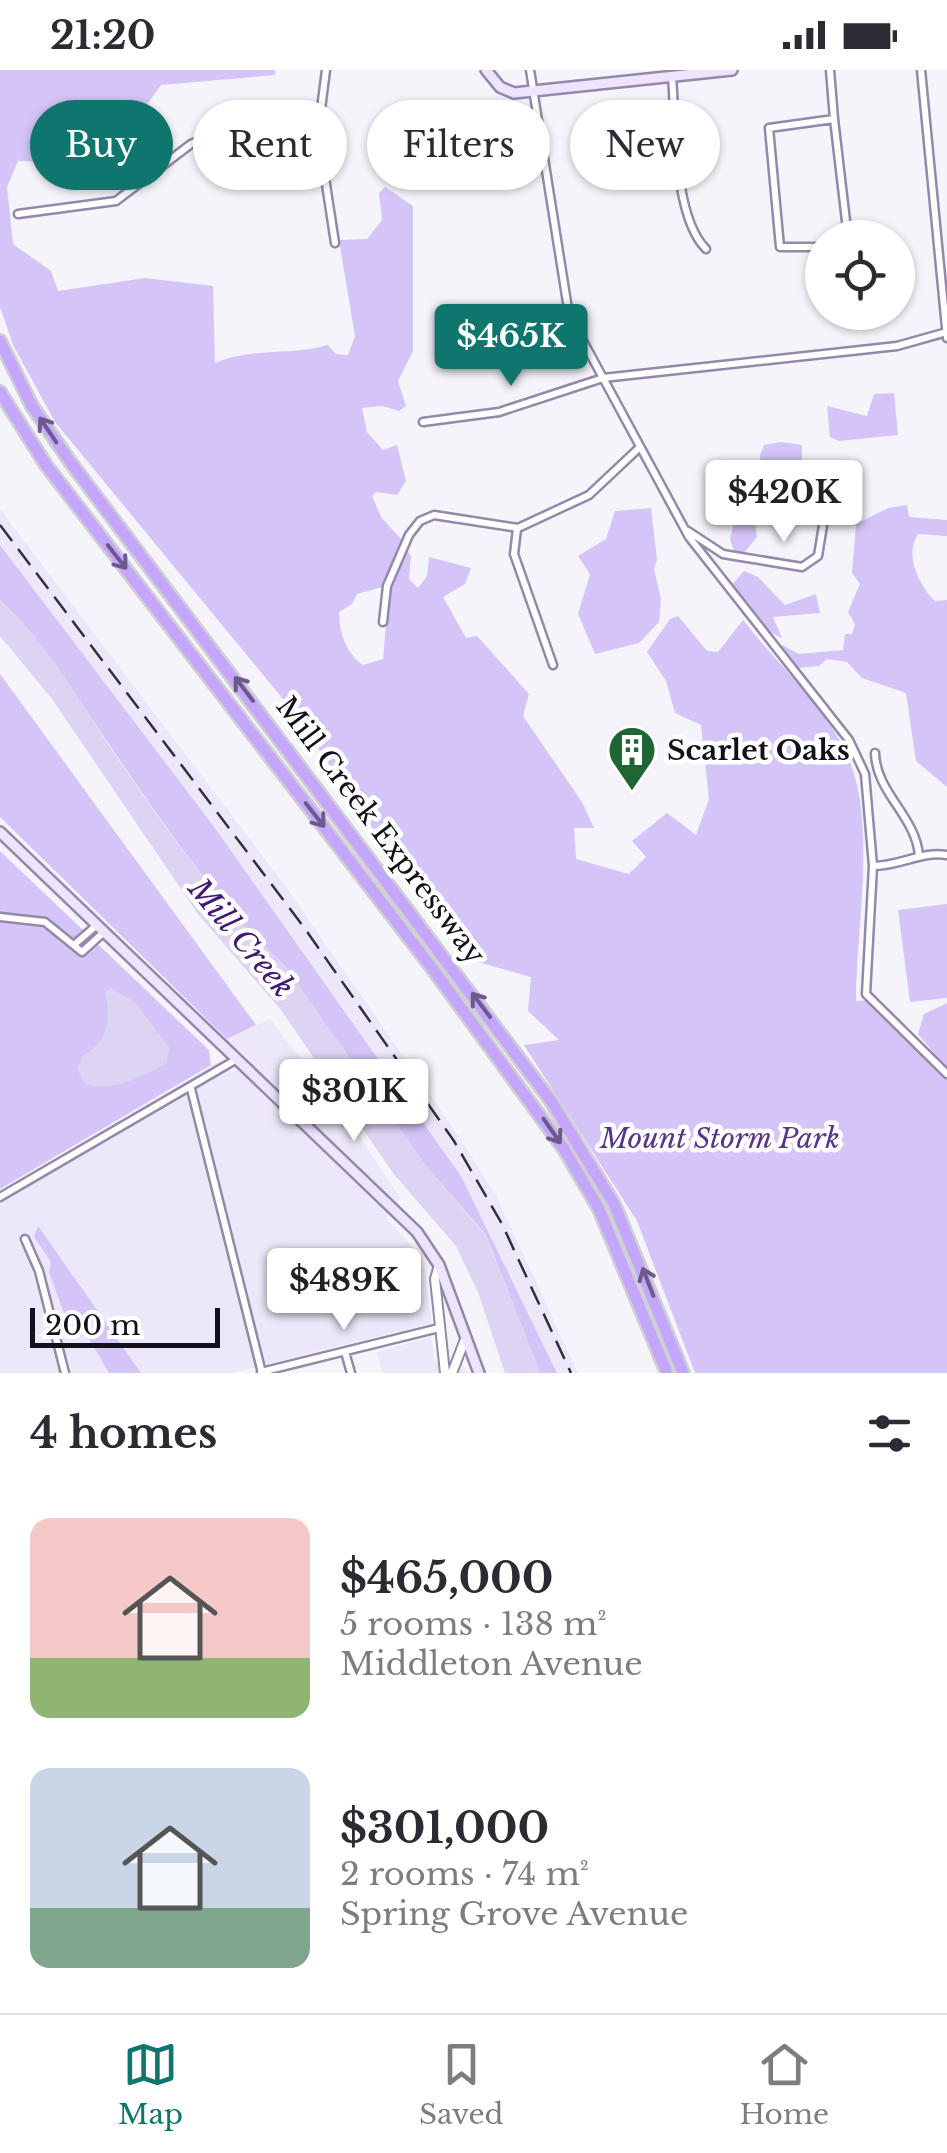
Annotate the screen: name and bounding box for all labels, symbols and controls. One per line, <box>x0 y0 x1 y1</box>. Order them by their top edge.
text: 21:20 <box>50 12 156 59</box>
chip: Buy <box>30 100 173 190</box>
chip: Rent <box>193 100 347 190</box>
chip: Filters <box>367 100 550 190</box>
chip: New <box>570 100 720 190</box>
map controls <box>805 220 915 330</box>
button: locate <box>805 220 915 330</box>
pin: $465K <box>441 304 581 389</box>
text: $465K <box>457 316 565 356</box>
one-way arrow <box>37 417 58 445</box>
pin: $420K <box>714 460 854 545</box>
text: $420K <box>727 472 841 512</box>
one-way arrow <box>106 543 127 570</box>
one-way arrow <box>234 676 255 703</box>
street label: Mill Creek Expressway <box>269 690 493 971</box>
building icon: Scarlet Oaks <box>606 724 658 792</box>
place label: Scarlet Oaks <box>667 733 850 768</box>
one-way arrow <box>304 801 325 828</box>
water label: Mill Creek <box>180 870 302 1005</box>
one-way arrow <box>470 992 491 1019</box>
pin: $301K <box>284 1059 424 1144</box>
text: $301K <box>301 1071 407 1111</box>
one-way arrow <box>541 1117 562 1144</box>
park label: Mount Storm Park <box>599 1121 840 1156</box>
pin: $489K <box>274 1248 414 1333</box>
text: $489K <box>289 1260 399 1300</box>
one-way arrow <box>638 1267 656 1298</box>
scale bar <box>30 1303 220 1348</box>
text: 200 m <box>45 1308 140 1343</box>
icon: filters <box>862 1406 917 1461</box>
text: 4 homes <box>30 1407 217 1459</box>
text: $465,000 <box>340 1552 554 1604</box>
icon: home <box>110 1558 230 1678</box>
text: 5 rooms · 138 m² <box>340 1604 607 1644</box>
text: Middleton Avenue <box>340 1644 643 1684</box>
text: $301,000 <box>340 1802 549 1854</box>
icon: home <box>110 1808 230 1928</box>
text: 2 rooms · 74 m² <box>340 1854 589 1894</box>
text: Spring Grove Avenue <box>340 1894 688 1934</box>
tab: Map <box>118 2037 183 2132</box>
tab: Saved <box>419 2037 503 2132</box>
tab: Home <box>739 2037 829 2132</box>

